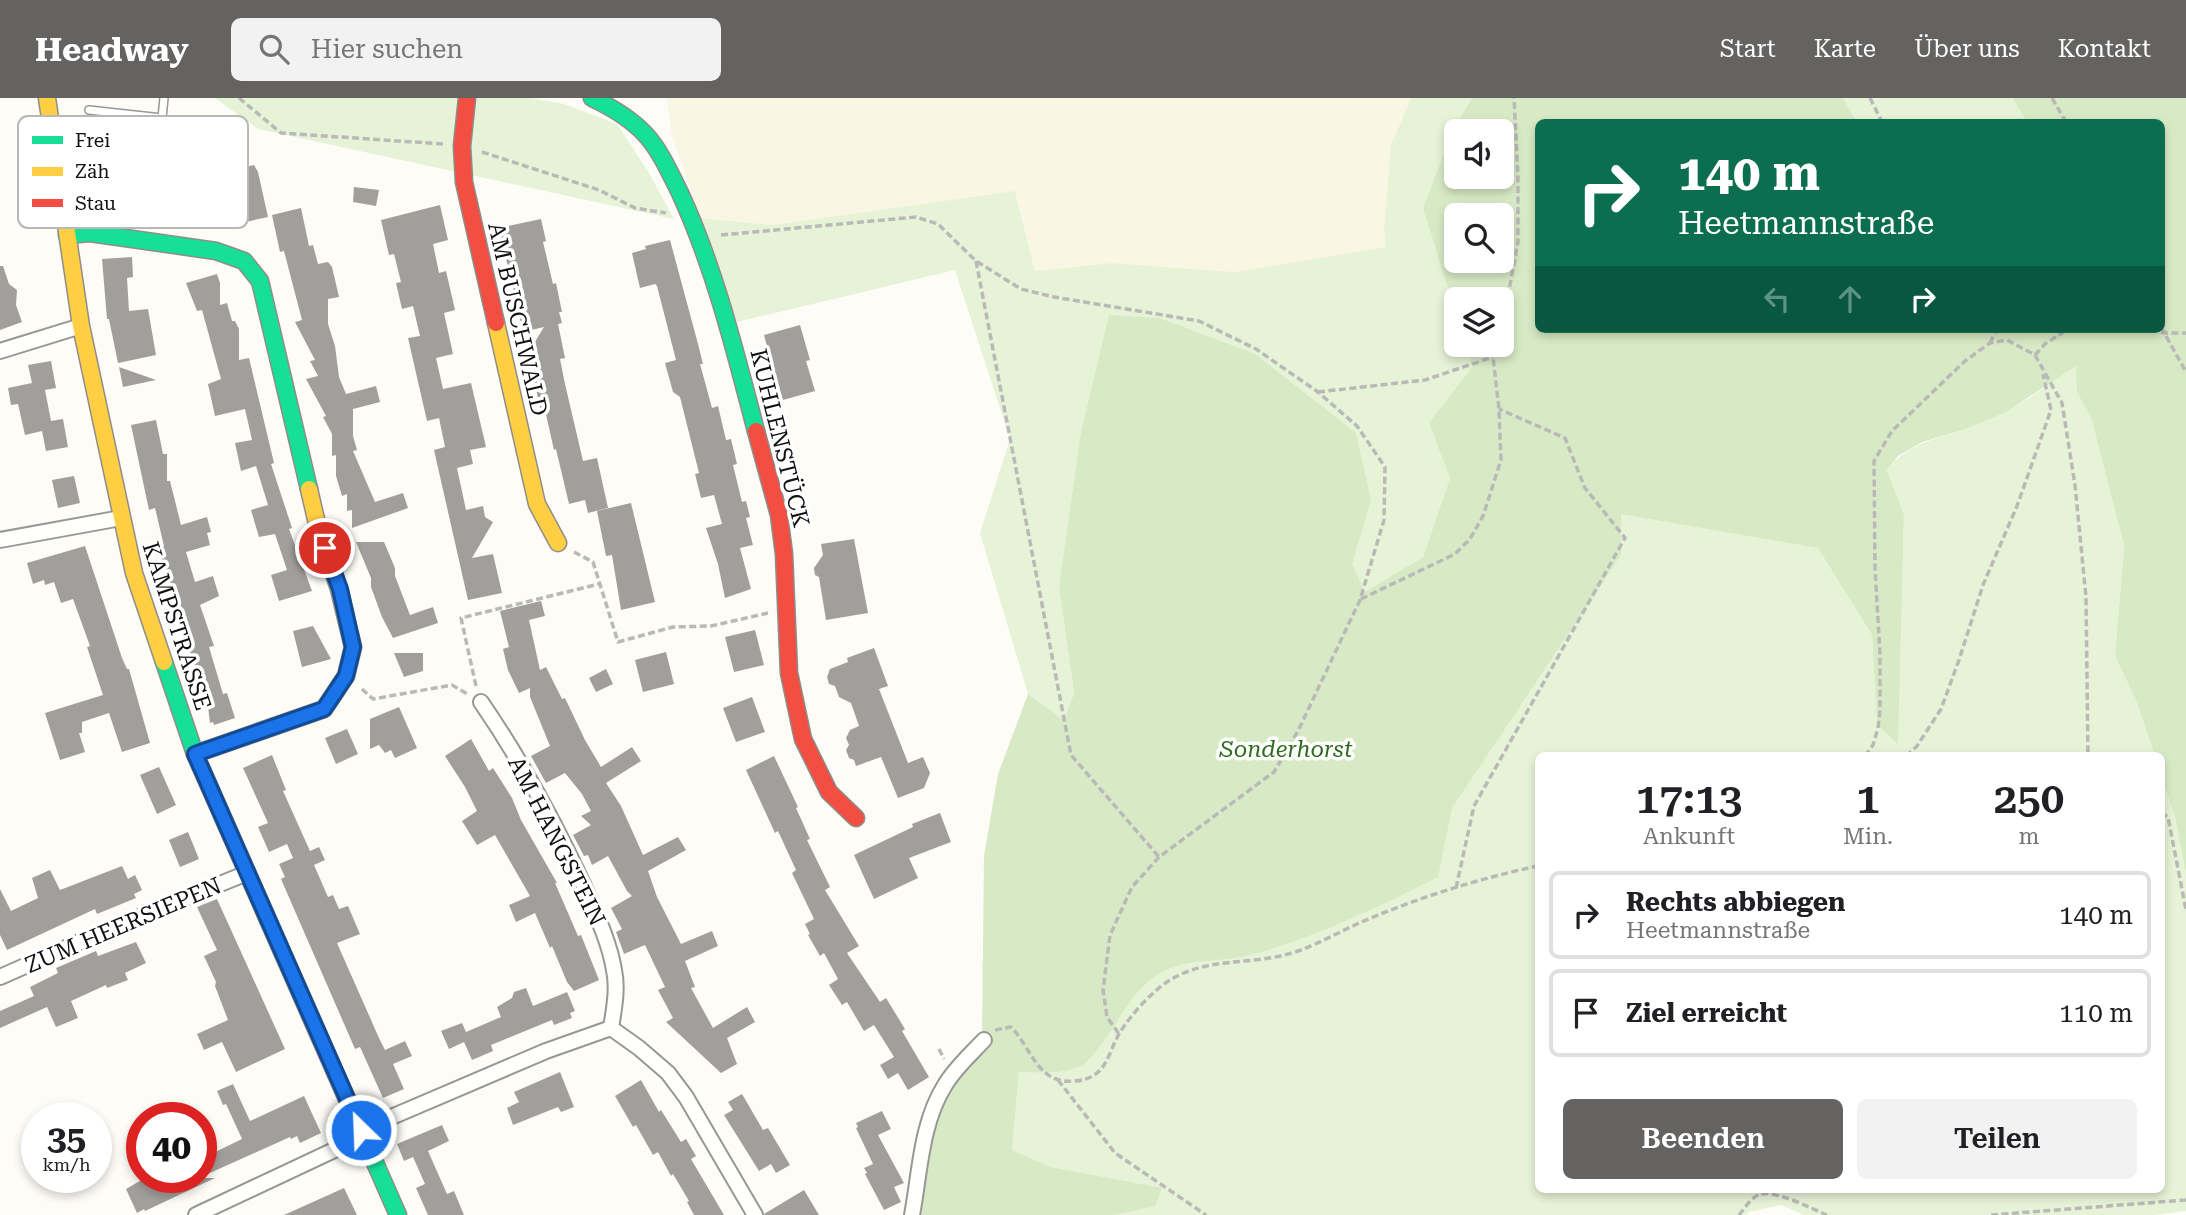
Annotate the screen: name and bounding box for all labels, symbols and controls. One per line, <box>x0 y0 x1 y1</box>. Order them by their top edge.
search box <box>231 18 721 81</box>
text: Headway <box>35 30 189 69</box>
icon: search <box>255 30 293 68</box>
text: Hier suchen <box>311 34 463 64</box>
text: Start <box>1720 35 1776 63</box>
text: Karte <box>1814 35 1876 63</box>
text: Über uns <box>1914 35 2020 63</box>
text: Kontakt <box>2058 35 2151 63</box>
legend <box>18 116 248 228</box>
map controls <box>1444 119 1514 357</box>
button: sound <box>1444 119 1514 189</box>
text: Frei <box>75 129 110 152</box>
text: 140 m <box>1678 145 1820 202</box>
icon: right <box>1563 147 1654 238</box>
text: Zäh <box>75 160 110 183</box>
text: Stau <box>75 192 116 215</box>
button: search <box>1444 203 1514 273</box>
text: Heetmannstraße <box>1678 204 1934 242</box>
street label: AM BUSCHWALD <box>482 220 553 418</box>
icon: left <box>1758 280 1796 318</box>
icon: ahead <box>1831 280 1869 318</box>
icon: right <box>1904 280 1942 318</box>
button: layers <box>1444 287 1514 357</box>
street label: KUHLENSTÜCK <box>744 346 815 530</box>
pin <box>295 518 355 578</box>
icon: arrive <box>306 529 344 567</box>
street label: KAMPSTRASSE <box>137 539 216 714</box>
park label: Sonderhorst <box>1219 736 1353 763</box>
street label: AM HANGSTEIN <box>502 752 611 930</box>
text: 17:13 <box>1636 774 1742 823</box>
text: 1 <box>1856 774 1880 823</box>
text: 250 <box>1994 774 2064 823</box>
text: Ankunft <box>1643 823 1735 850</box>
text: Min. <box>1843 823 1893 850</box>
text: m <box>2018 823 2039 850</box>
street label: ZUM HEERSIEPEN <box>21 872 225 979</box>
text: Rechts abbiegen <box>1626 887 1845 917</box>
icon: right <box>1567 896 1605 934</box>
text: 140 m <box>2059 900 2133 930</box>
text: Heetmannstraße <box>1626 917 1810 944</box>
icon: arrive <box>1567 994 1605 1032</box>
text: Ziel erreicht <box>1626 998 1787 1028</box>
text: 110 m <box>2059 998 2133 1028</box>
position arrow <box>324 1093 398 1167</box>
button: Beenden <box>1563 1099 1843 1179</box>
button: Teilen <box>1857 1099 2137 1179</box>
speed limit sign: 40 <box>126 1102 217 1193</box>
text: 35 <box>47 1118 86 1159</box>
text: km/h <box>42 1154 91 1175</box>

